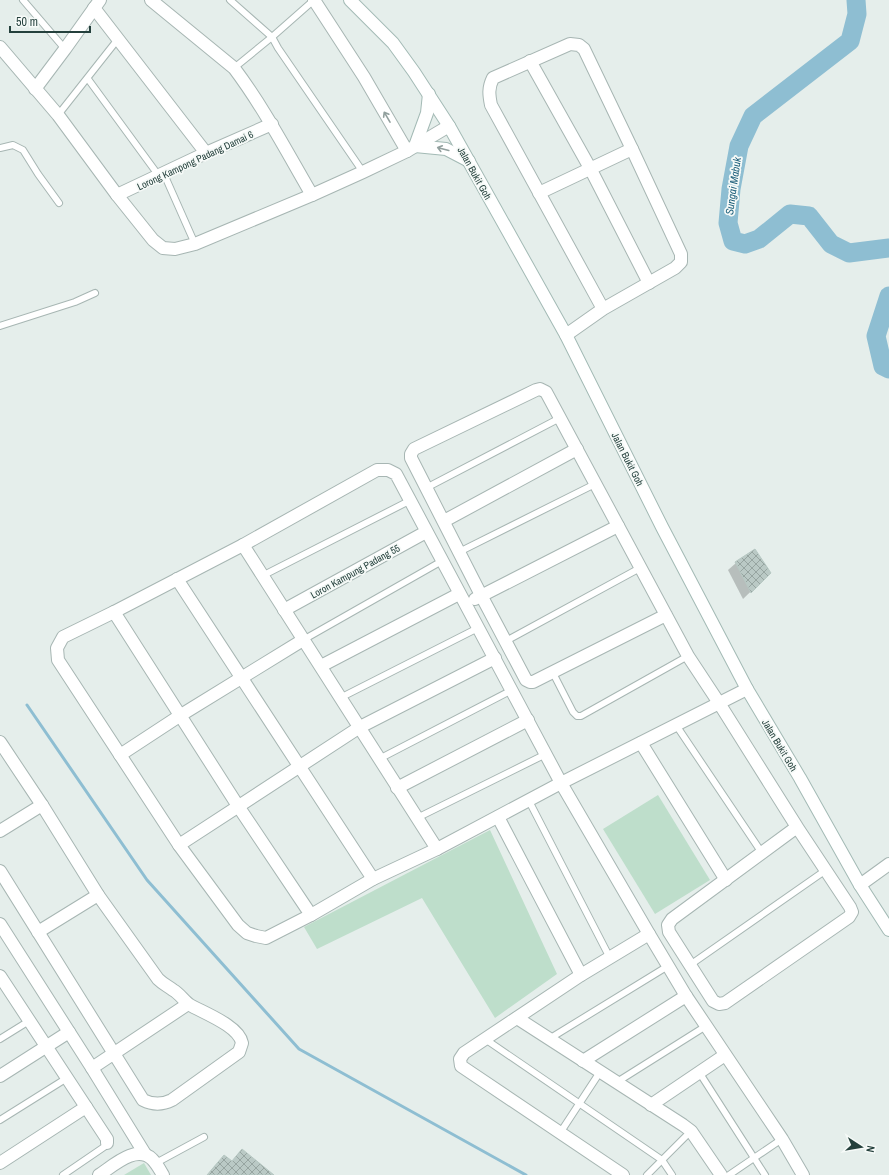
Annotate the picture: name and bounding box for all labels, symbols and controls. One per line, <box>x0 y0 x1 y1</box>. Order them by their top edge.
scale bar <box>10 8 90 34</box>
text: 50 m <box>16 14 38 30</box>
one-way arrow <box>383 111 391 123</box>
street label: Lorong Kampong Padang Damai 6 <box>135 128 256 193</box>
one-way arrow <box>437 145 450 152</box>
street label: Jalan Bukit Goh <box>455 145 494 202</box>
water label: Sungai Mabuk <box>722 156 744 216</box>
street label: Jalan Bukit Goh <box>609 430 647 488</box>
street label: Loron Kampung Padang 55 <box>308 541 403 601</box>
street label: Jalan Bukit Goh <box>759 717 800 774</box>
north arrow <box>841 1127 881 1167</box>
text: N <box>863 1144 878 1154</box>

